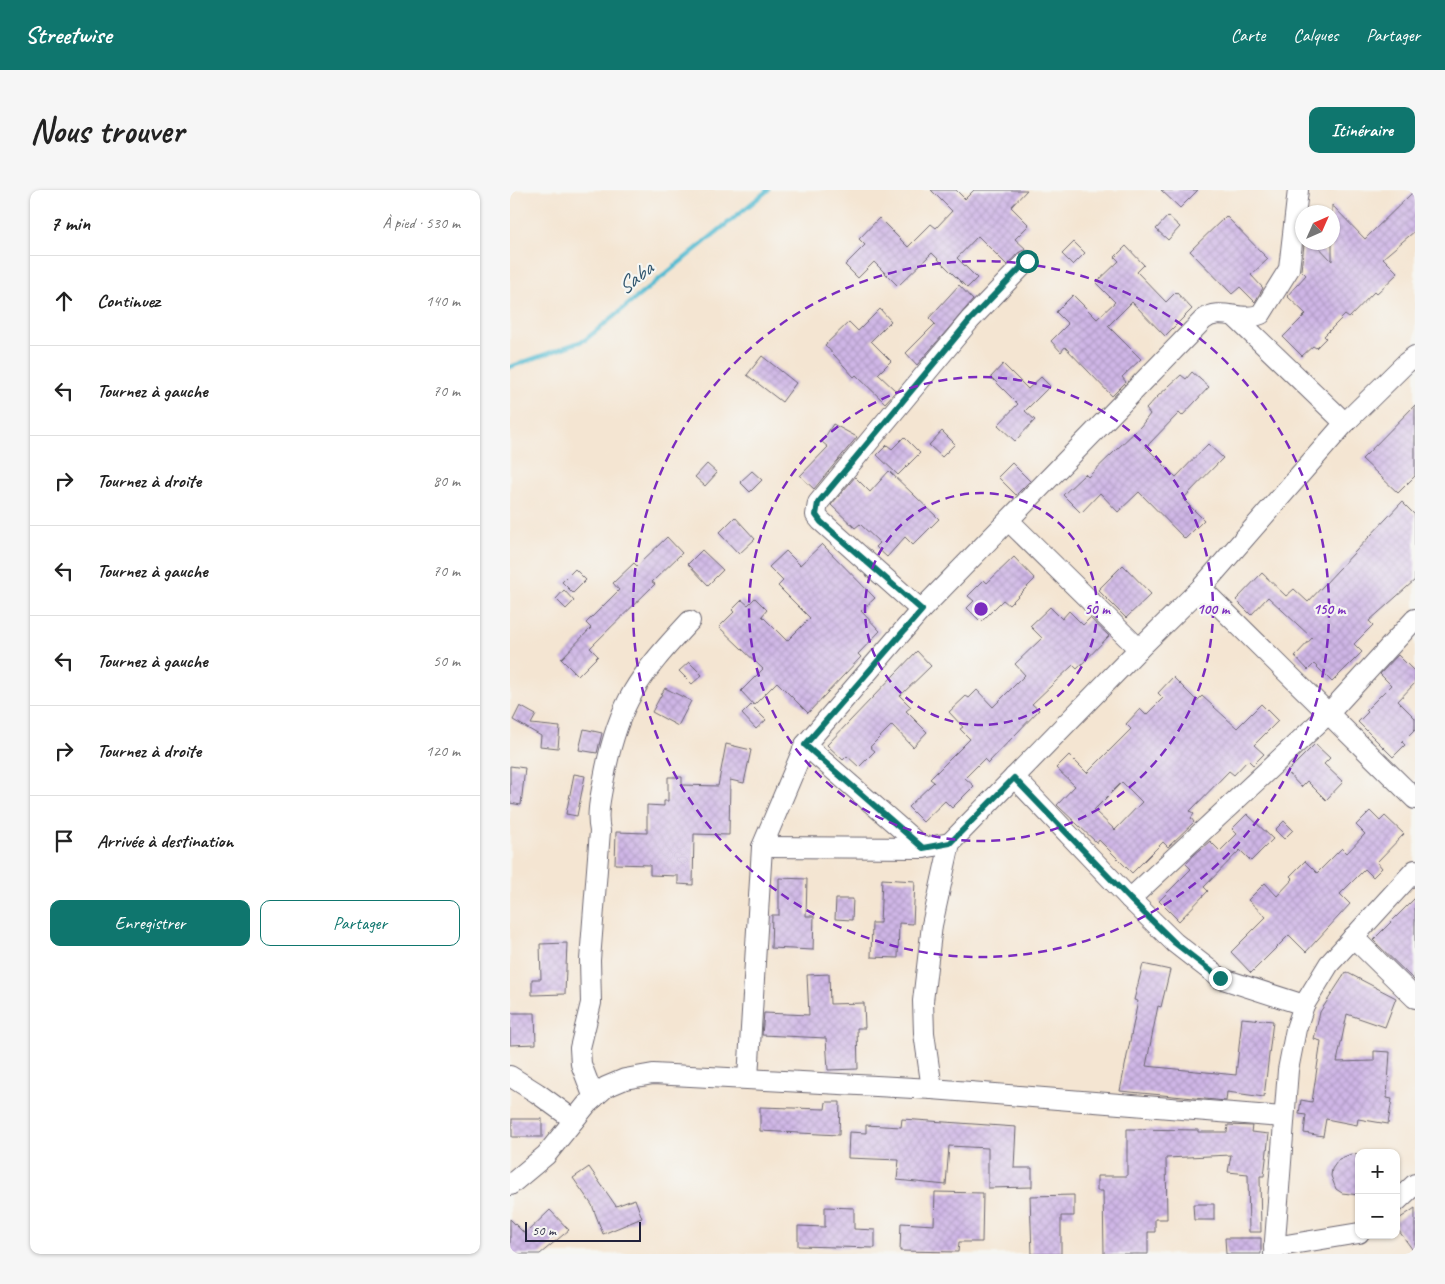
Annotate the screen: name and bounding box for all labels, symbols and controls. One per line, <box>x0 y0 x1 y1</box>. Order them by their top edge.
text: Streetwise <box>25 20 111 50</box>
text: Carte <box>1231 24 1265 46</box>
text: Calques <box>1293 24 1338 46</box>
text: Partager <box>1366 24 1420 46</box>
button: Itinéraire <box>1309 107 1415 153</box>
text: Nous trouver <box>30 108 184 153</box>
north arrow <box>1295 205 1340 250</box>
text: 7 min <box>50 210 90 236</box>
text: À pied · 530 m <box>382 213 460 233</box>
route start <box>1016 250 1039 273</box>
water label: Saba <box>611 254 660 301</box>
icon: ahead <box>50 287 78 315</box>
text: Continuez <box>97 289 160 313</box>
text: 140 m <box>426 291 460 311</box>
icon: left <box>50 377 78 405</box>
text: Tournez à gauche <box>97 379 208 403</box>
text: 70 m <box>433 381 460 401</box>
icon: right <box>50 467 78 495</box>
text: Tournez à droite <box>97 469 201 493</box>
text: 80 m <box>433 471 460 491</box>
icon: left <box>50 557 78 585</box>
text: Tournez à gauche <box>97 559 208 583</box>
text: 70 m <box>433 561 460 581</box>
centre of rings <box>972 600 990 618</box>
text: 50 m <box>1084 600 1111 619</box>
text: 100 m <box>1197 600 1231 619</box>
text: 150 m <box>1313 600 1347 619</box>
icon: left <box>50 647 78 675</box>
text: Tournez à gauche <box>97 649 208 673</box>
text: 50 m <box>433 651 460 671</box>
icon: right <box>50 737 78 765</box>
text: Tournez à droite <box>97 739 201 763</box>
text: 120 m <box>426 741 460 761</box>
icon: arrive <box>50 827 78 855</box>
text: Arrivée à destination <box>97 829 233 853</box>
button: Enregistrer <box>50 900 250 946</box>
button: Partager <box>260 900 460 946</box>
route end <box>1209 967 1232 990</box>
map controls <box>1355 1149 1400 1239</box>
button: + <box>1355 1149 1400 1194</box>
button: − <box>1355 1194 1400 1239</box>
scale bar <box>525 1219 641 1242</box>
text: 50 m <box>532 1222 556 1239</box>

